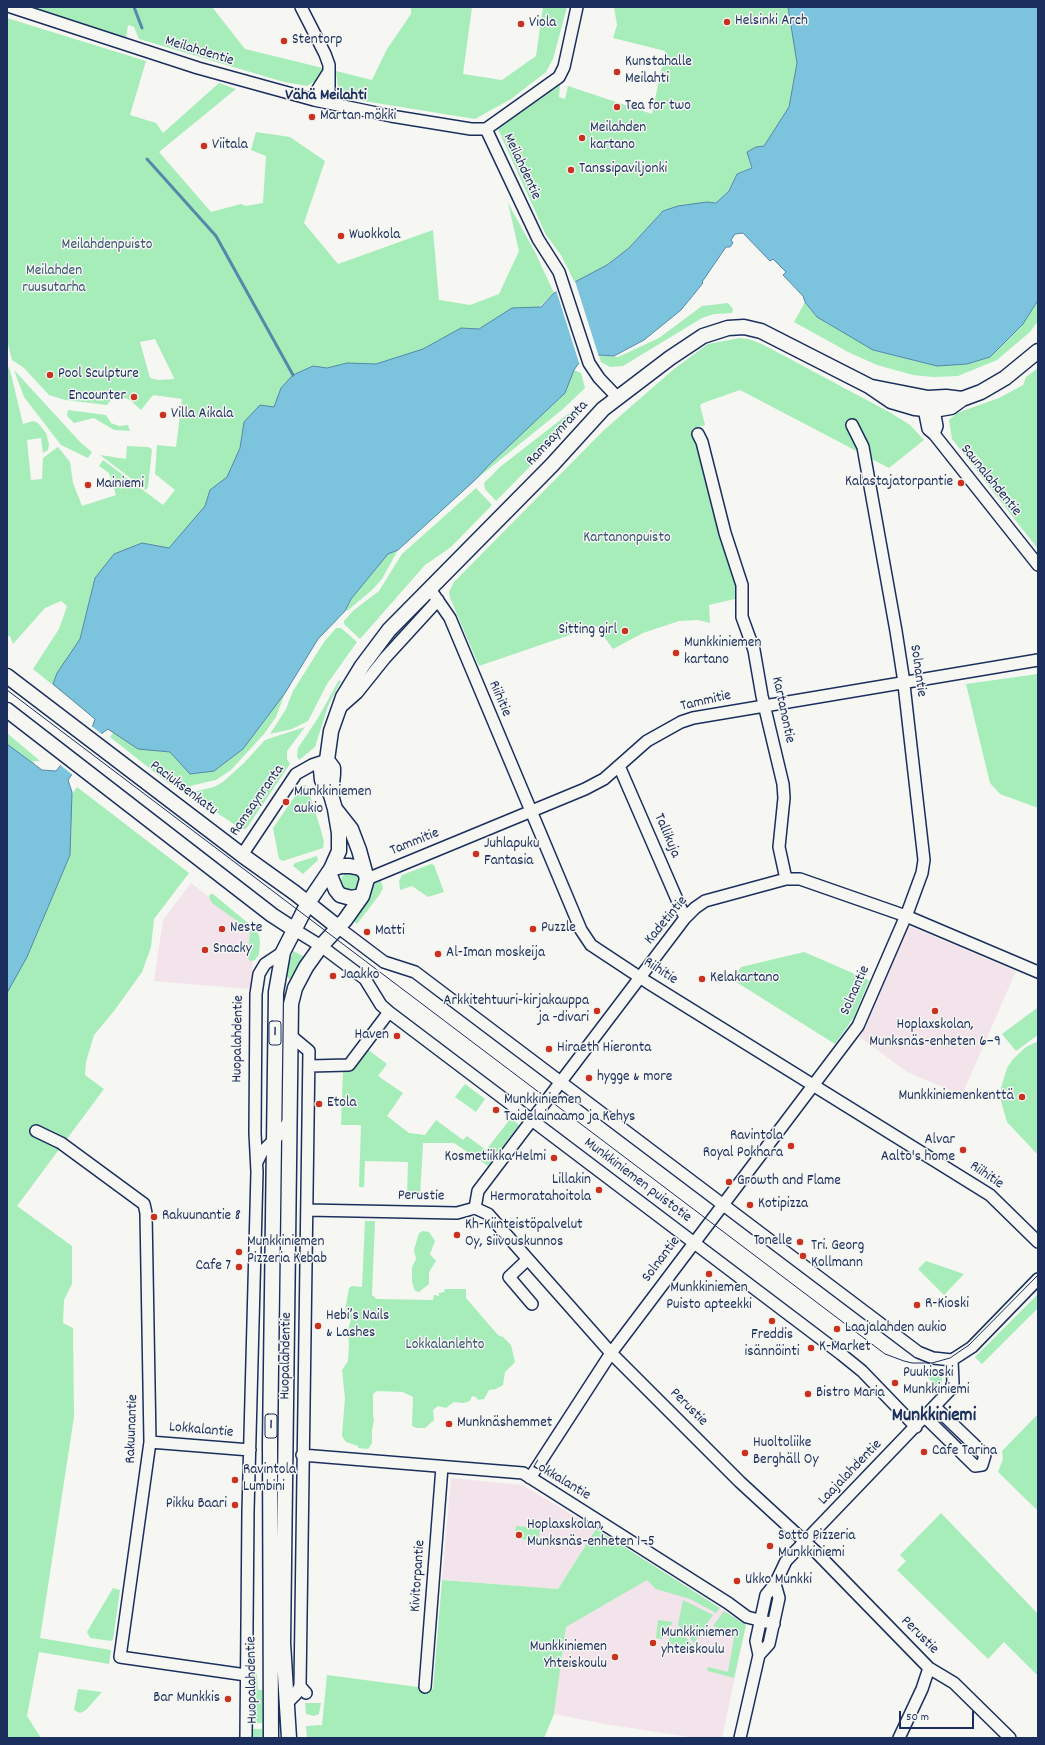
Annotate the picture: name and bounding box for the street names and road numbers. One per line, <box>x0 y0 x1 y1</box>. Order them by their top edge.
street label: Meilahdentie <box>162 33 236 71</box>
street label: Meilahdentie <box>498 131 544 203</box>
street label: Ramsaynranta <box>523 397 593 471</box>
street label: Saunalahdentie <box>956 442 1024 520</box>
street label: Solnantie <box>904 644 930 698</box>
street label: Kartanontie <box>766 675 798 745</box>
street label: Riihitie <box>483 678 515 720</box>
street label: Tammitie <box>679 687 733 717</box>
street label: Paciuksenkatu <box>146 758 220 820</box>
street label: Ramsaynranta <box>227 762 289 840</box>
street label: Tallikuja <box>649 811 683 861</box>
street label: Tammitie <box>388 825 442 861</box>
street label: Kadetintie <box>642 893 692 949</box>
street label: Riihitie <box>639 954 681 990</box>
street label: Solnantie <box>837 963 875 1019</box>
street label: Huopalahdentie <box>229 995 249 1083</box>
road number: 1 <box>269 1021 281 1045</box>
street label: Munkkiniemen puistotie <box>580 1135 694 1227</box>
street label: Riihitie <box>966 1158 1006 1194</box>
street label: Perustie <box>398 1188 444 1206</box>
street label: Solnantie <box>639 1234 685 1286</box>
street label: Huopalahdentie <box>277 1312 297 1400</box>
street label: Perustie <box>665 1385 711 1431</box>
street label: Rakuunantie <box>123 1394 143 1464</box>
road number: 1 <box>265 1414 277 1438</box>
street label: Lokkalantie <box>168 1419 234 1443</box>
street label: Laajalahdentie <box>815 1437 887 1509</box>
street label: Lokkalantie <box>529 1457 593 1505</box>
street label: Kivitorpantie <box>408 1539 430 1613</box>
street label: Perustie <box>896 1613 942 1659</box>
street label: Huopalahdentie <box>243 1636 263 1724</box>

